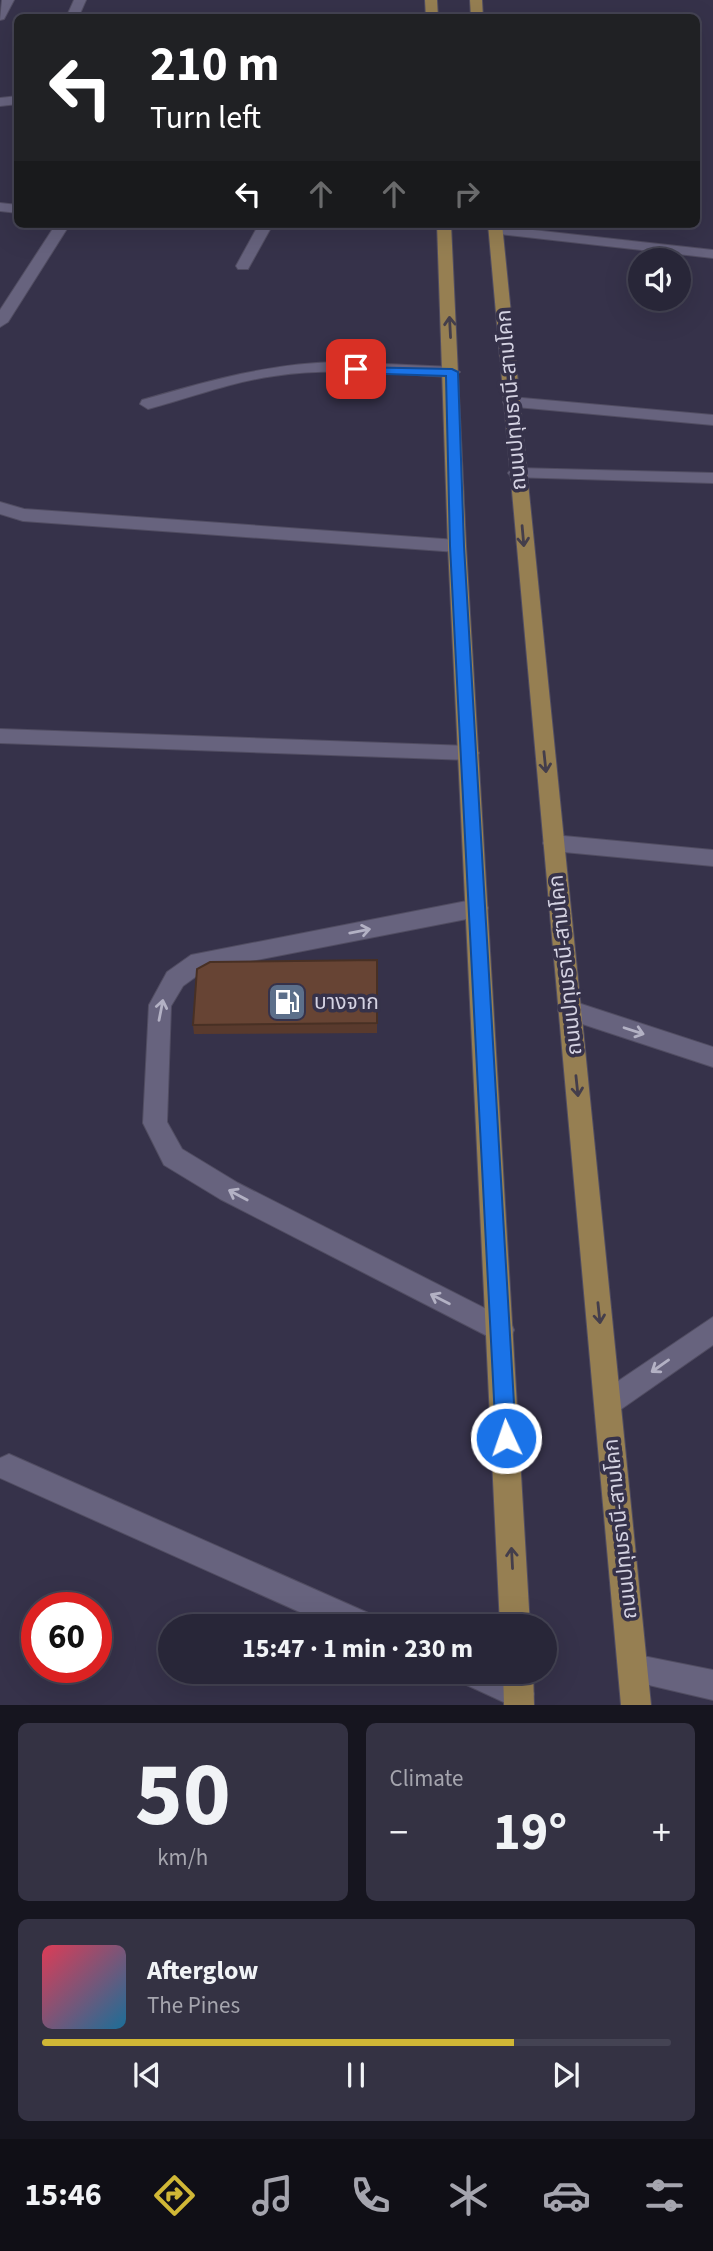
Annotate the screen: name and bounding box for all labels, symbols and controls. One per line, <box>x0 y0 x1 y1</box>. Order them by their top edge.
text: 210 m <box>150 30 279 100</box>
icon: left <box>35 42 126 133</box>
text: Turn left <box>150 95 261 141</box>
icon: left <box>229 175 267 213</box>
icon: ahead <box>302 175 340 213</box>
icon: ahead <box>375 175 413 213</box>
icon: right <box>448 175 486 213</box>
map controls <box>628 248 691 311</box>
button: sound <box>628 248 691 311</box>
street label: ถนนปทุมธานี-สามโคก <box>488 308 534 492</box>
one-way arrow <box>443 316 456 339</box>
pin <box>326 339 386 399</box>
icon: arrive <box>337 350 375 388</box>
one-way arrow <box>517 524 530 547</box>
one-way arrow <box>539 751 552 773</box>
street label: ถนนปทุมธานี-สามโคก <box>541 873 589 1057</box>
one-way arrow <box>348 924 370 937</box>
fuel station icon: บางจาก <box>266 981 308 1023</box>
place label: บางจาก <box>314 987 379 1017</box>
one-way arrow <box>156 999 169 1021</box>
one-way arrow <box>623 1026 645 1039</box>
one-way arrow <box>571 1075 584 1097</box>
one-way arrow <box>228 1188 249 1201</box>
one-way arrow <box>430 1291 451 1305</box>
one-way arrow <box>593 1301 606 1324</box>
one-way arrow <box>651 1359 670 1373</box>
position arrow <box>469 1401 543 1475</box>
street label: ถนนปทุมธานี-สามโคก <box>596 1437 644 1621</box>
one-way arrow <box>505 1547 518 1569</box>
speed limit sign: 60 <box>21 1592 112 1683</box>
text: 15:47 · 1 min · 230 m <box>242 1630 473 1667</box>
text: 50 <box>135 1731 231 1860</box>
text: Climate <box>390 1762 463 1795</box>
text: 19° <box>493 1796 567 1870</box>
text: − <box>390 1806 408 1860</box>
text: + <box>652 1806 671 1860</box>
text: km/h <box>157 1841 208 1874</box>
text: Afterglow <box>147 1952 258 1989</box>
text: The Pines <box>147 1989 240 2022</box>
icon: previous <box>128 2056 166 2094</box>
icon: pause <box>337 2056 375 2094</box>
icon: next <box>547 2056 585 2094</box>
icon: directions <box>150 2171 199 2220</box>
icon: music <box>248 2171 297 2220</box>
icon: phone <box>346 2171 395 2220</box>
icon: climate <box>444 2171 493 2220</box>
icon: car <box>542 2171 591 2220</box>
icon: filters <box>640 2171 689 2220</box>
text: 15:46 <box>24 2172 102 2218</box>

